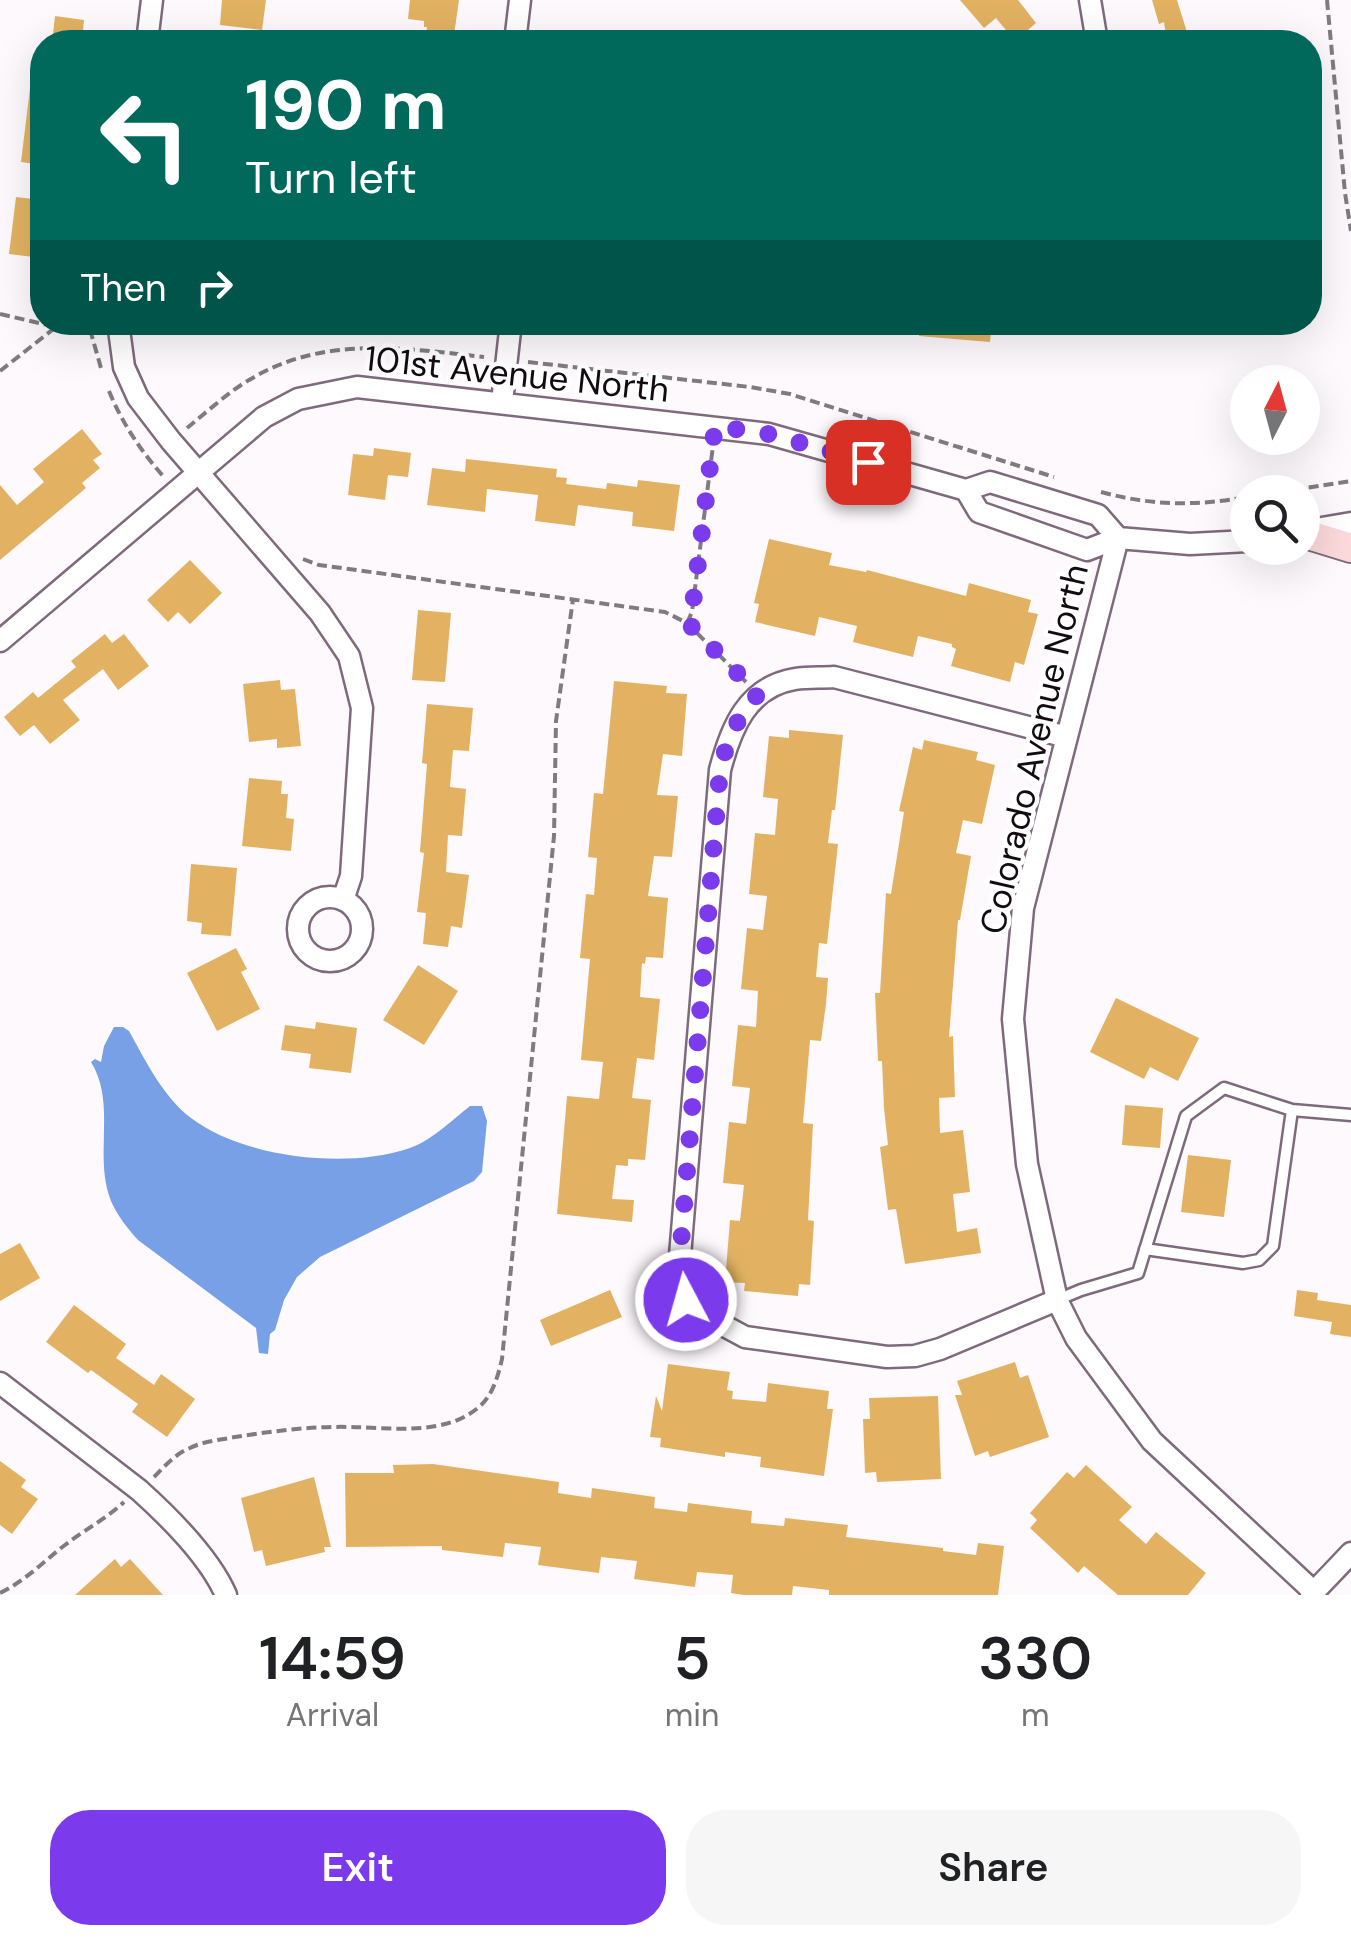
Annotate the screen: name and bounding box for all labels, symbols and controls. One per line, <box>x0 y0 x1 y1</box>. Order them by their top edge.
text: 190 m <box>245 60 447 151</box>
icon: left <box>80 70 210 200</box>
text: Turn left <box>245 148 417 207</box>
icon: right <box>187 260 242 315</box>
text: Then <box>80 263 167 313</box>
street label: 101st Avenue North <box>363 335 671 413</box>
north arrow <box>1230 365 1320 455</box>
map controls <box>1230 365 1320 565</box>
pin <box>826 420 911 505</box>
icon: arrive <box>841 435 896 490</box>
button: search <box>1230 475 1320 565</box>
street label: Colorado Avenue North <box>969 559 1099 939</box>
position arrow <box>634 1248 738 1352</box>
text: 14:59 <box>259 1619 406 1698</box>
text: 5 <box>674 1619 711 1698</box>
text: 330 <box>978 1619 1092 1698</box>
text: Arrival <box>286 1694 379 1736</box>
text: min <box>665 1694 719 1736</box>
text: m <box>1021 1694 1049 1736</box>
button: Exit <box>50 1810 666 1925</box>
button: Share <box>686 1810 1301 1925</box>

